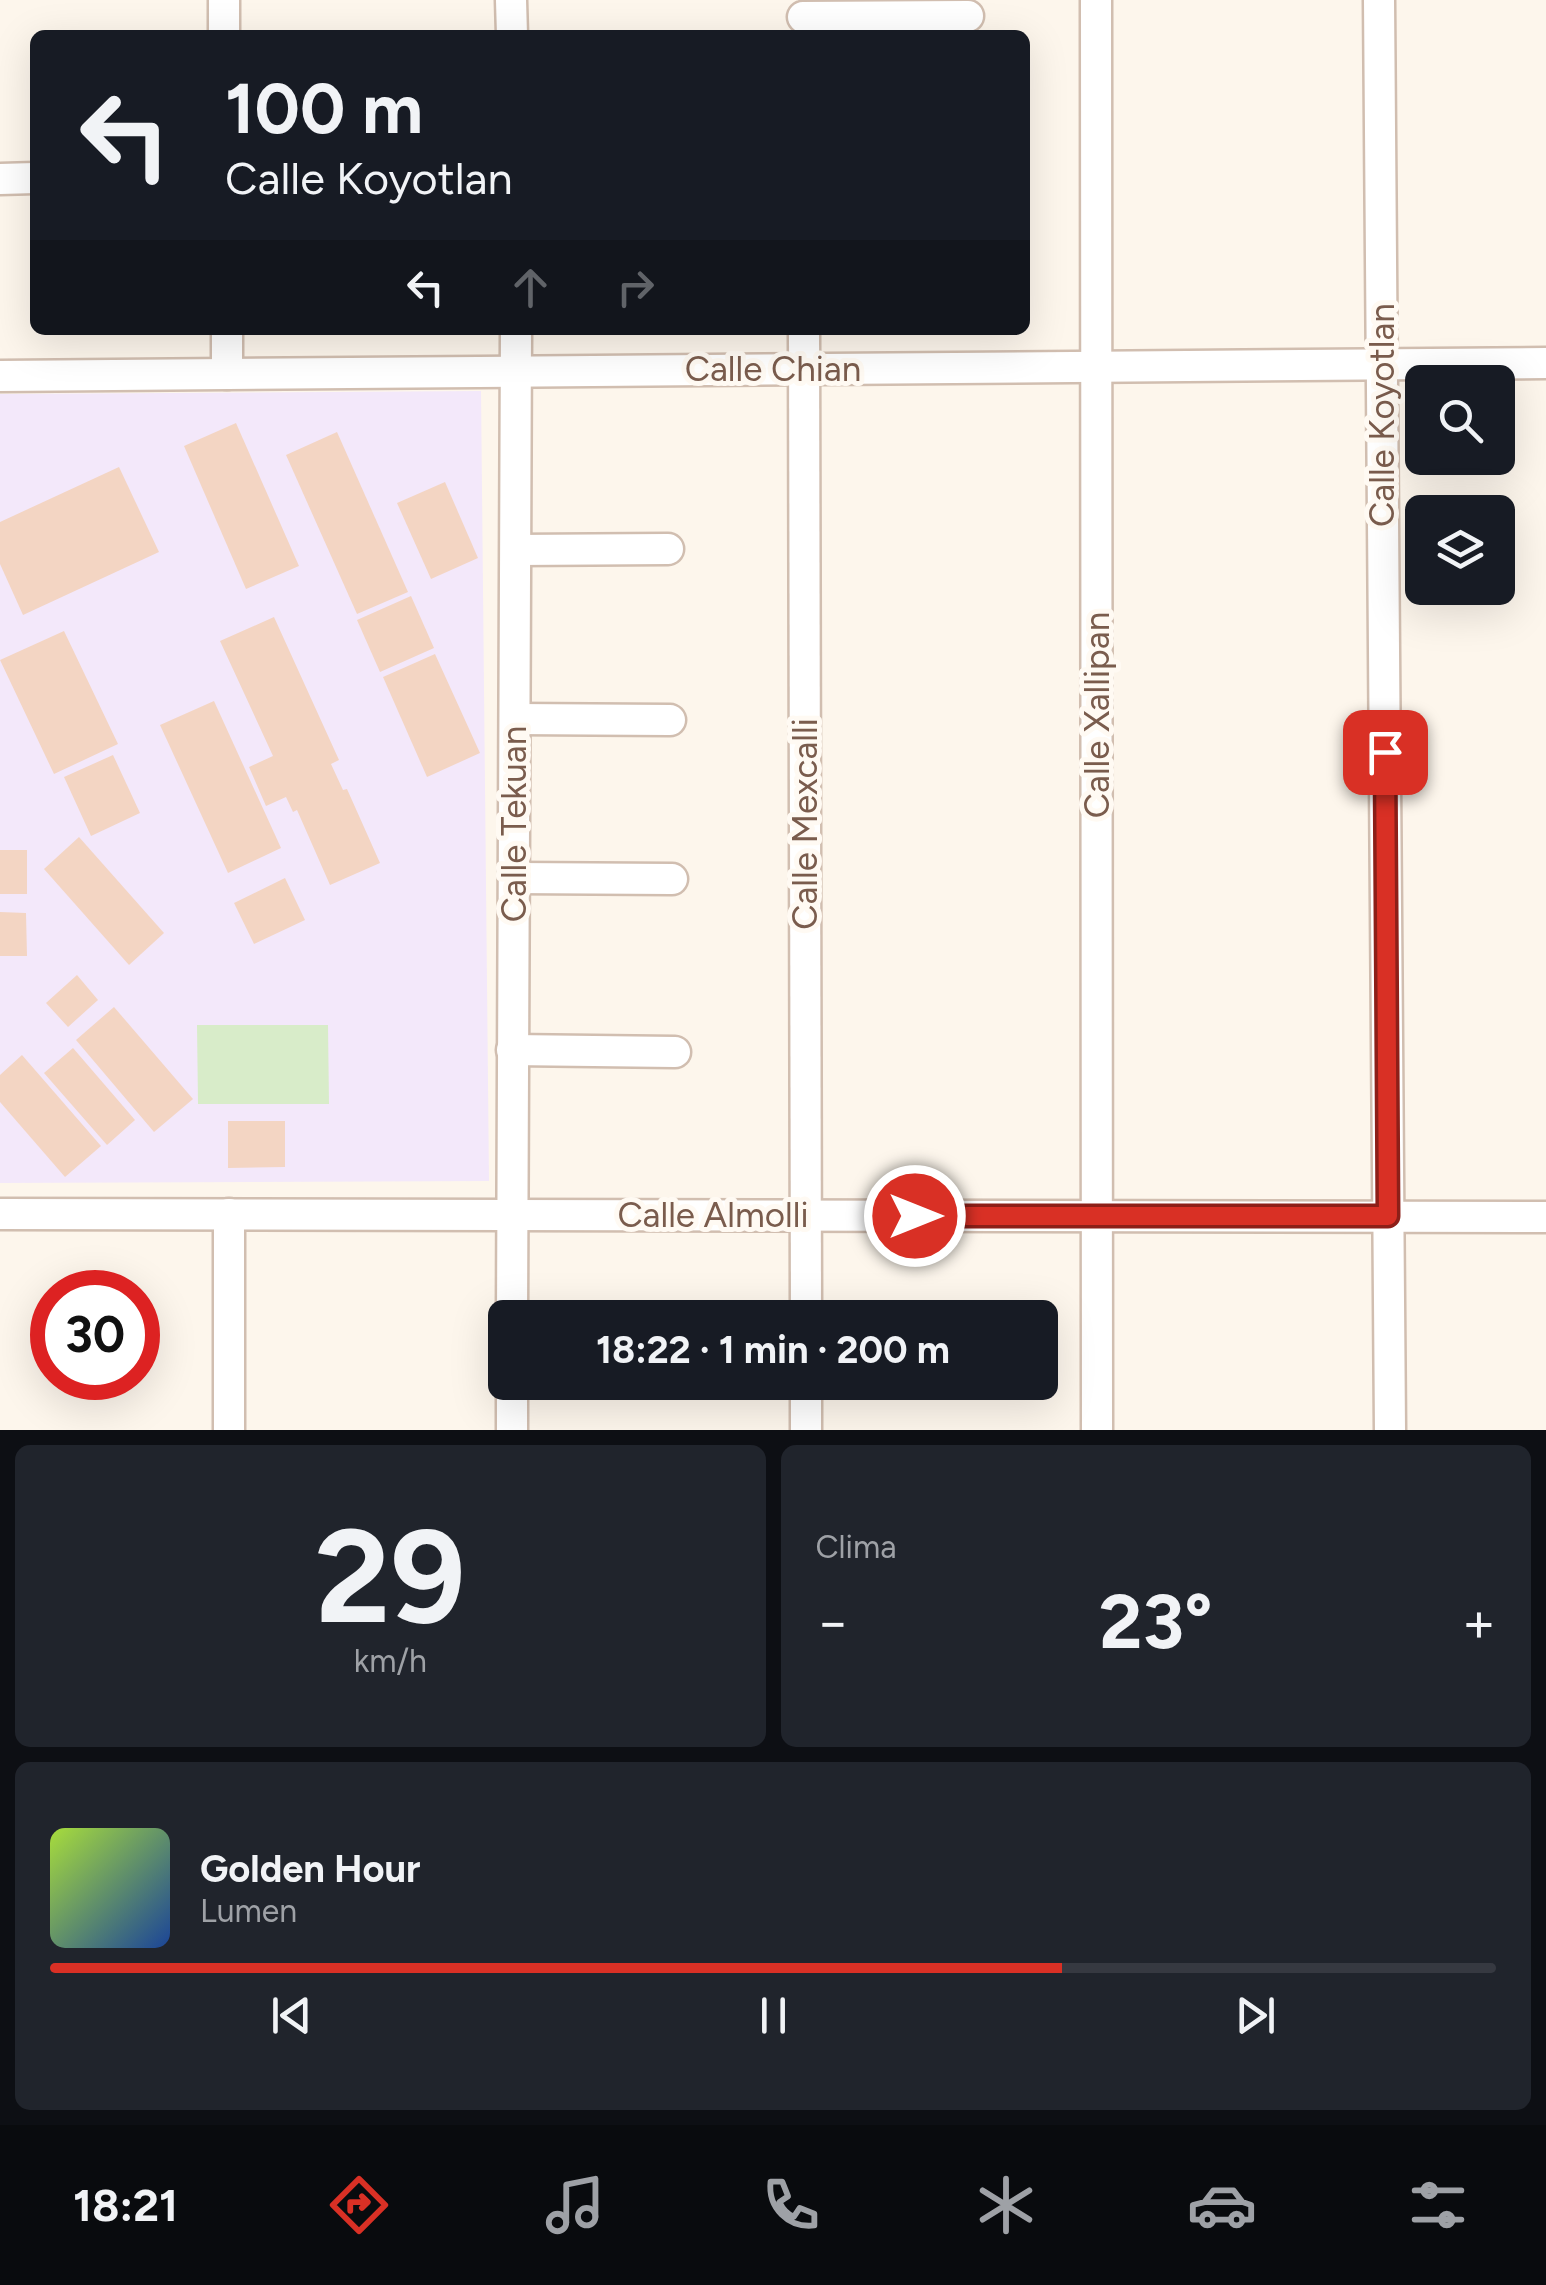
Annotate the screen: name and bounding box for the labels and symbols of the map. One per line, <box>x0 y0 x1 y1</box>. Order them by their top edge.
street label: Calle Koyotlan <box>1361 303 1403 527</box>
street label: Calle Chian <box>685 348 861 390</box>
street label: Calle Xallipan <box>1076 612 1118 818</box>
pin <box>1343 710 1428 795</box>
street label: Calle Mexcalli <box>784 718 826 930</box>
street label: Calle Tekuan <box>493 726 535 922</box>
position arrow <box>863 1164 967 1268</box>
street label: Calle Almolli <box>617 1194 809 1236</box>
speed limit sign: 30 <box>30 1270 160 1400</box>

